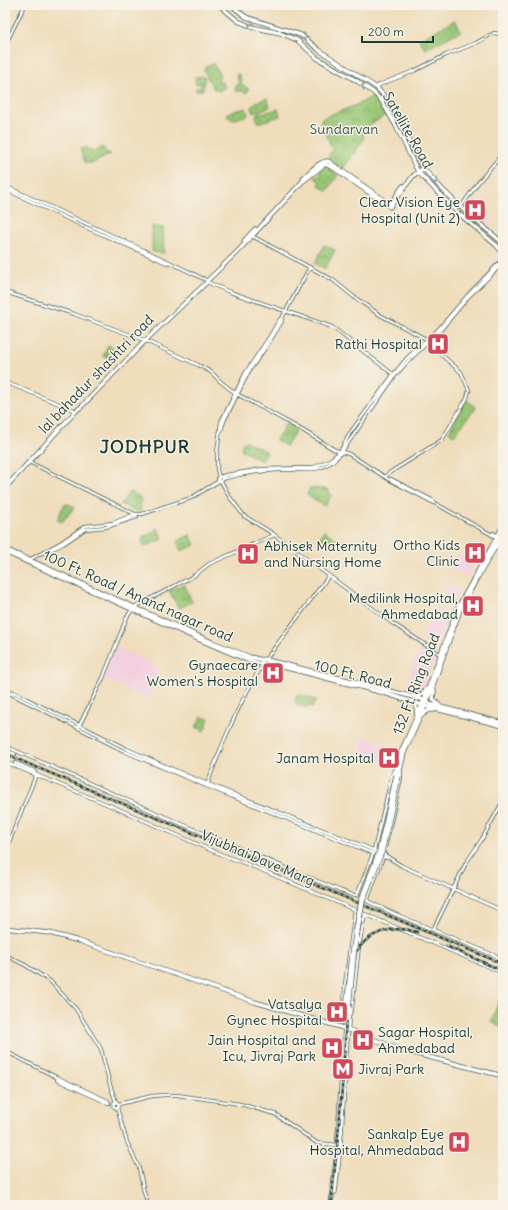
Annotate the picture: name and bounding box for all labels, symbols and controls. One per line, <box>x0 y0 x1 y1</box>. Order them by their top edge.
scale bar <box>362 18 433 44</box>
one-way arrow <box>247 22 254 30</box>
text: 200 m <box>368 24 404 39</box>
one-way arrow <box>299 32 306 39</box>
one-way arrow <box>361 83 368 91</box>
street label: Satellite Road <box>379 88 437 172</box>
park label: Sundarvan <box>310 120 378 138</box>
one-way arrow <box>431 176 438 184</box>
place label: Clear Vision Eye Hospital (Unit 2) <box>359 193 460 227</box>
hospital icon: Clear Vision Eye Hospital (Unit 2) <box>462 197 488 223</box>
street label: lal bahadur shashtri road <box>35 311 157 437</box>
hospital icon: Rathi Hospital <box>425 331 451 357</box>
place label: Rathi Hospital <box>335 335 422 353</box>
district label: JODHPUR <box>100 435 190 458</box>
place label: Ortho Kids Clinic <box>393 536 460 570</box>
place label: Abhisek Maternity and Nursing Home <box>264 537 382 571</box>
hospital icon: Ortho Kids Clinic <box>462 540 488 566</box>
hospital icon: Abhisek Maternity and Nursing Home <box>235 541 261 567</box>
street label: 100 Ft. Road / Anand nagar road <box>40 546 236 646</box>
place label: Medilink Hospital, Ahmedabad <box>349 589 458 623</box>
hospital icon: Medilink Hospital, Ahmedabad <box>460 593 486 619</box>
street label: 132 Ft. Ring Road <box>388 631 444 737</box>
place label: Gynaecare Women's Hospital <box>147 656 258 690</box>
street label: 100 Ft. Road <box>313 656 393 692</box>
hospital icon: Gynaecare Women's Hospital <box>260 660 286 686</box>
hospital icon: Janam Hospital <box>376 745 402 771</box>
place label: Janam Hospital <box>276 749 374 767</box>
street label: Vijubhai Dave Marg <box>198 826 318 890</box>
place label: Vatsalya Gynec Hospital <box>227 995 322 1029</box>
hospital icon: Vatsalya Gynec Hospital <box>324 999 350 1025</box>
place label: Sagar Hospital, Ahmedabad <box>378 1023 473 1057</box>
hospital icon: Sagar Hospital, Ahmedabad <box>350 1027 376 1053</box>
place label: Jain Hospital and Icu, Jivraj Park <box>207 1031 316 1065</box>
hospital icon: Jain Hospital and Icu, Jivraj Park <box>319 1035 345 1061</box>
metro station icon: Jivraj Park <box>330 1056 356 1082</box>
place label: Jivraj Park <box>358 1060 424 1078</box>
place label: Sankalp Eye Hospital, Ahmedabad <box>309 1125 444 1159</box>
hospital icon: Sankalp Eye Hospital, Ahmedabad <box>446 1129 472 1155</box>

